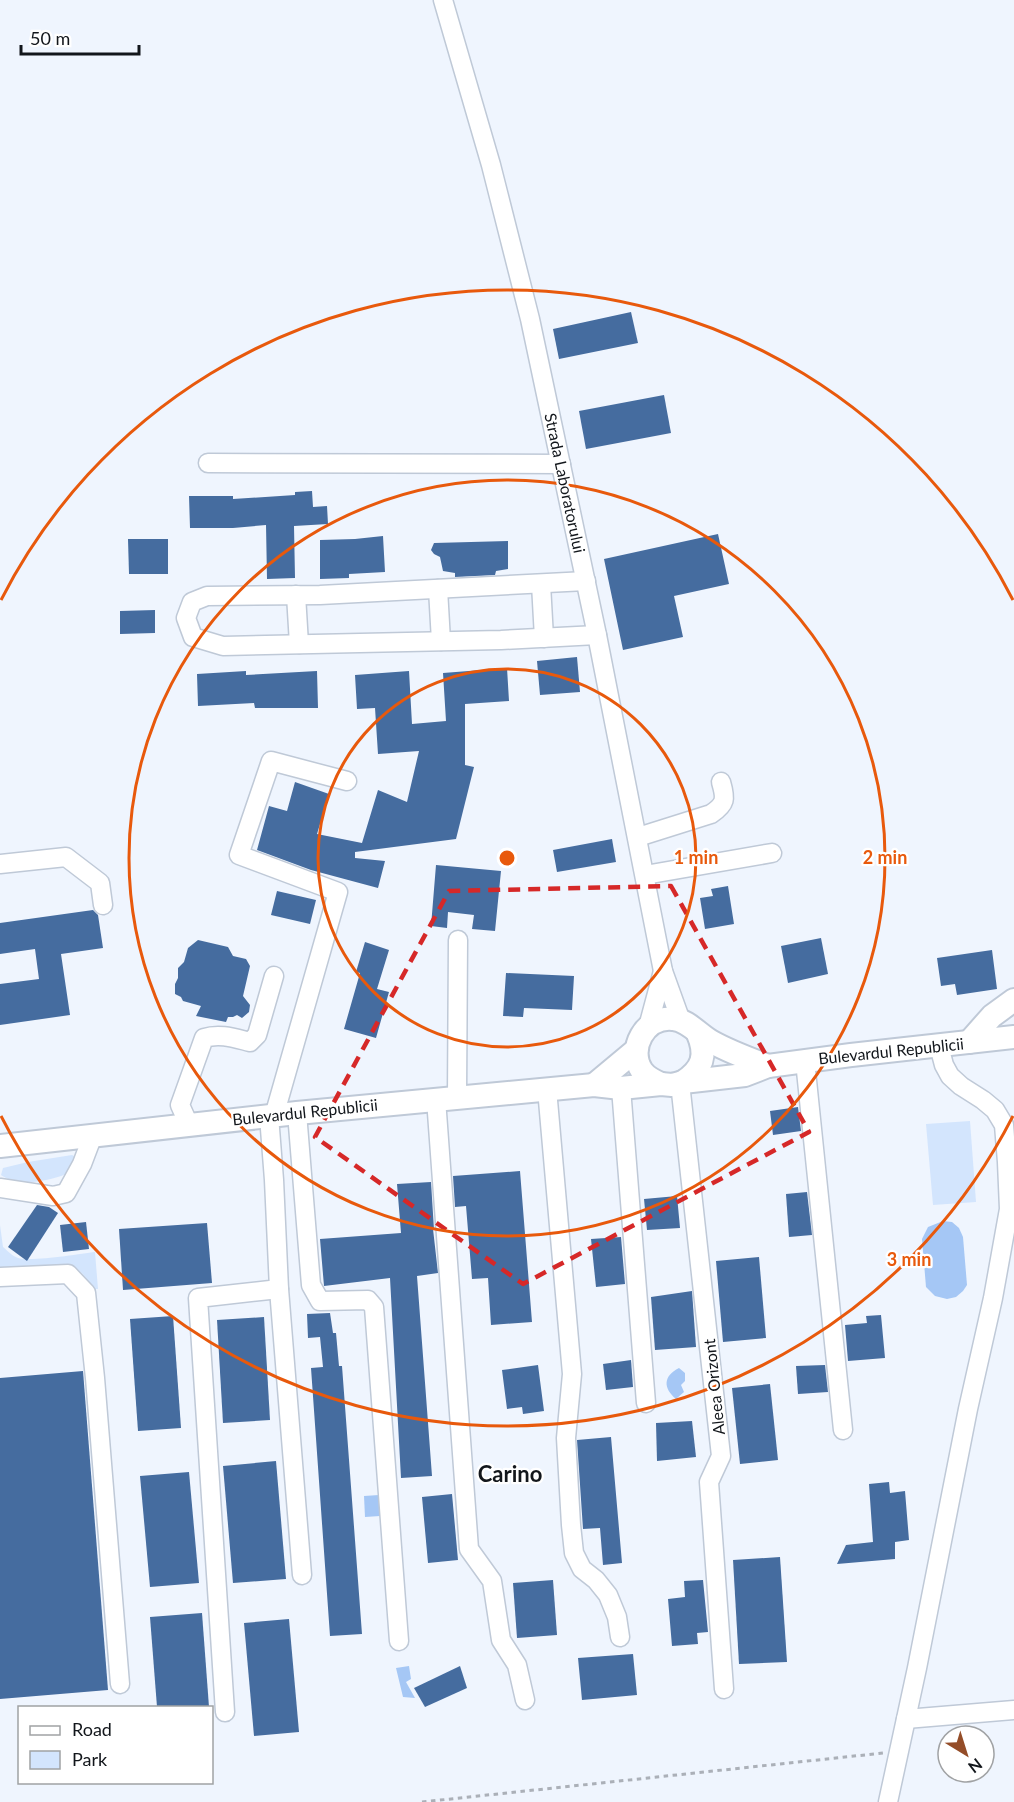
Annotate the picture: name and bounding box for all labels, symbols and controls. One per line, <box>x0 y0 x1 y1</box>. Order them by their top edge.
scale bar <box>21 18 140 56</box>
text: 50 m <box>30 27 70 49</box>
street label: Strada Laboratorului <box>541 411 590 555</box>
text: 1 min <box>674 846 718 868</box>
text: 2 min <box>863 846 907 868</box>
centre of rings <box>497 848 517 868</box>
street label: Bulevardul Republicii <box>817 1033 965 1068</box>
street label: Bulevardul Republicii <box>231 1094 379 1129</box>
text: 3 min <box>887 1248 931 1270</box>
street label: Aleea Orizont <box>699 1338 728 1436</box>
district label: Carino <box>478 1460 542 1487</box>
legend <box>18 1706 213 1784</box>
text: Road <box>72 1718 112 1740</box>
north arrow <box>936 1724 996 1784</box>
text: Park <box>72 1748 108 1770</box>
text: N <box>965 1755 986 1777</box>

